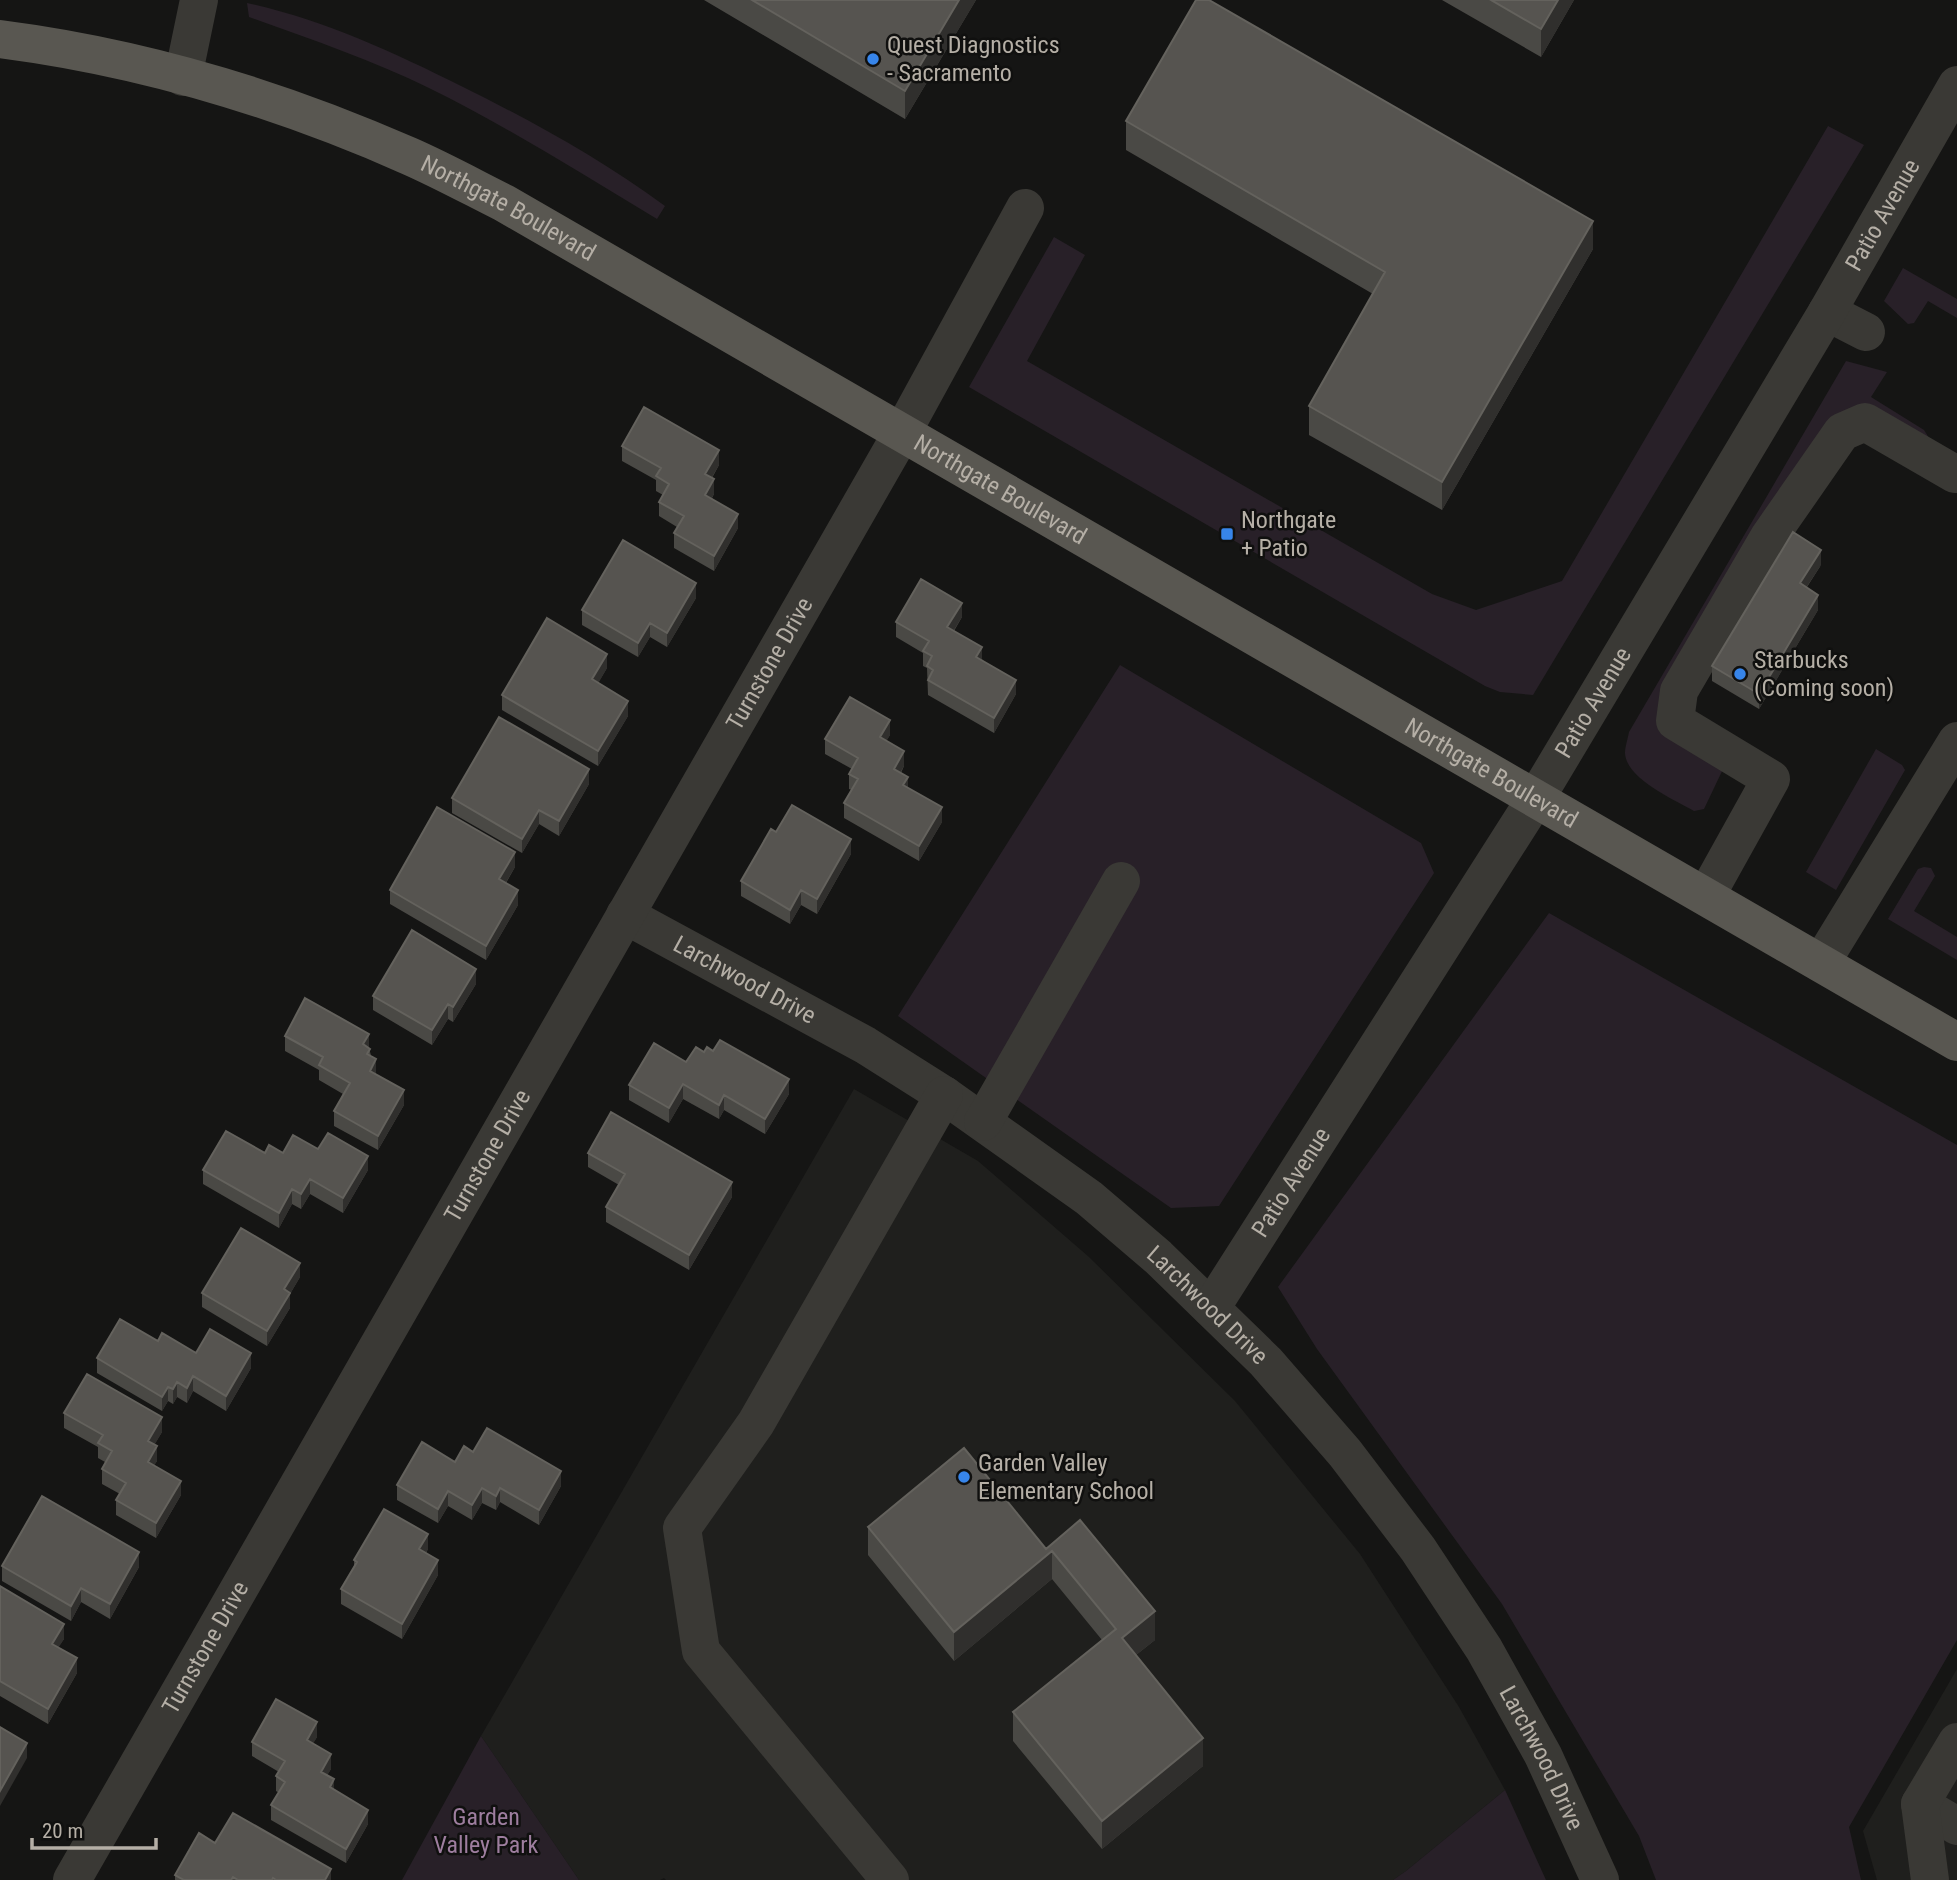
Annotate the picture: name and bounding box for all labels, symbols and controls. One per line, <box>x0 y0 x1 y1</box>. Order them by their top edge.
place label: Quest Diagnostics - Sacramento <box>887 31 1060 87</box>
marker: Quest Diagnostics - Sacramento <box>865 51 881 67</box>
street label: Northgate Boulevard <box>416 149 601 267</box>
street label: Patio Avenue <box>1840 154 1926 276</box>
street label: Northgate Boulevard <box>909 429 1092 550</box>
place label: Northgate + Patio <box>1241 506 1336 562</box>
marker: Northgate + Patio <box>1219 526 1235 542</box>
street label: Turnstone Drive <box>720 593 818 735</box>
street label: Patio Avenue <box>1549 642 1637 763</box>
place label: Starbucks (Coming soon) <box>1754 646 1894 702</box>
marker: Starbucks (Coming soon) <box>1732 666 1748 682</box>
street label: Northgate Boulevard <box>1400 712 1583 834</box>
street label: Larchwood Drive <box>669 930 821 1030</box>
street label: Turnstone Drive <box>438 1084 536 1227</box>
street label: Patio Avenue <box>1246 1123 1336 1242</box>
street label: Larchwood Drive <box>1141 1240 1274 1370</box>
place label: Garden Valley Elementary School <box>978 1449 1154 1505</box>
marker: Garden Valley Elementary School <box>956 1469 972 1485</box>
street label: Turnstone Drive <box>156 1576 254 1719</box>
street label: Larchwood Drive <box>1493 1681 1589 1834</box>
park label: Garden Valley Park <box>434 1803 539 1859</box>
scale bar <box>32 1806 156 1850</box>
text: 20 m <box>42 1819 83 1843</box>

